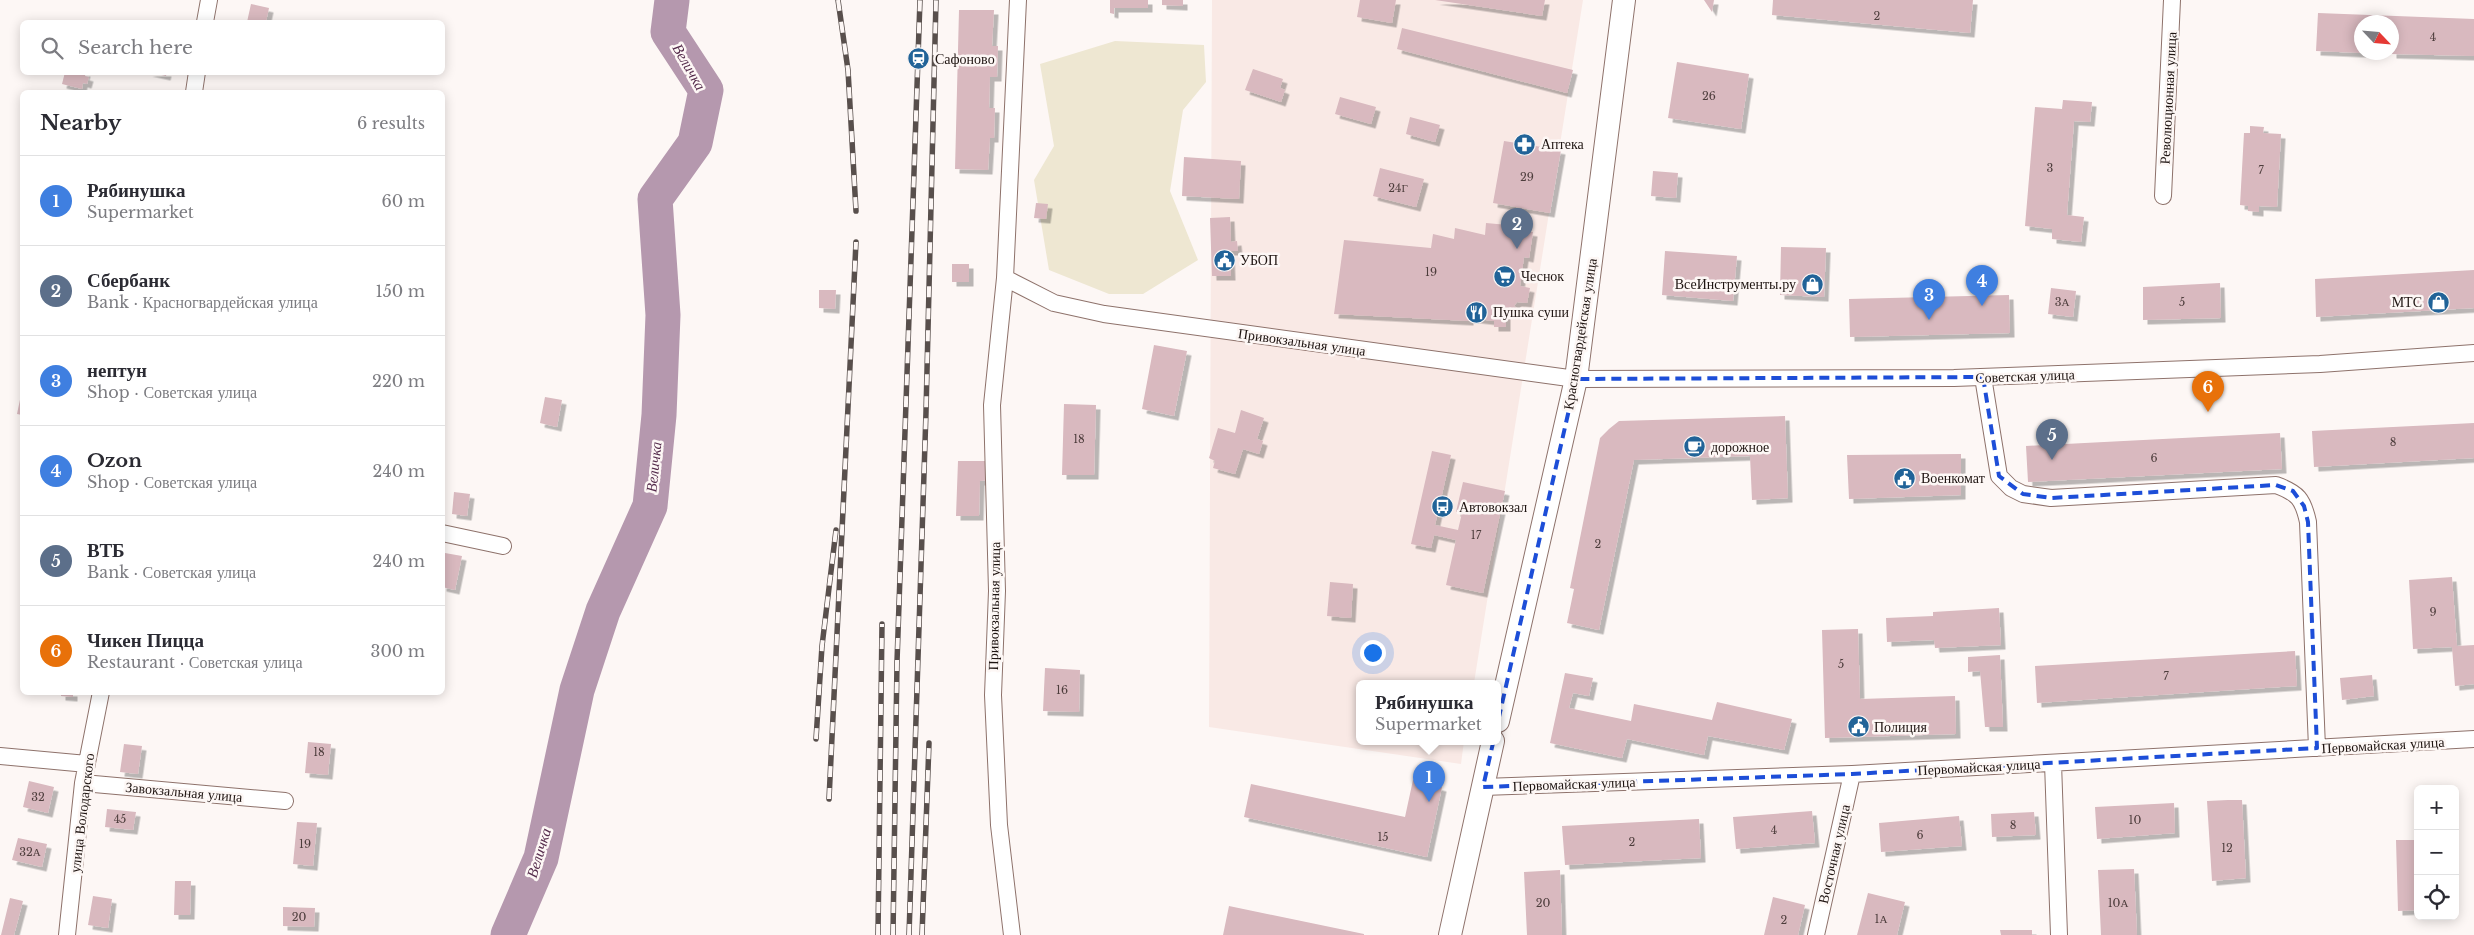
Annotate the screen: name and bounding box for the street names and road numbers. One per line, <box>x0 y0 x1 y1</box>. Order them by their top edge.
street label: Революционная улица <box>2156 30 2181 165</box>
street label: Красногвардейская улица <box>1559 256 1601 411</box>
street label: Привокзальная улица <box>1237 324 1368 360</box>
street label: Советская улица <box>1975 365 2076 387</box>
street label: Привокзальная улица <box>984 541 1004 671</box>
street label: Первомайская улица <box>2321 733 2446 757</box>
street label: улица Володарского <box>66 752 98 874</box>
street label: Первомайская улица <box>1917 755 2042 779</box>
street label: Первомайская улица <box>1512 773 1637 795</box>
street label: Завокзальная улица <box>125 778 244 806</box>
street label: Восточная улица <box>1814 802 1854 905</box>

